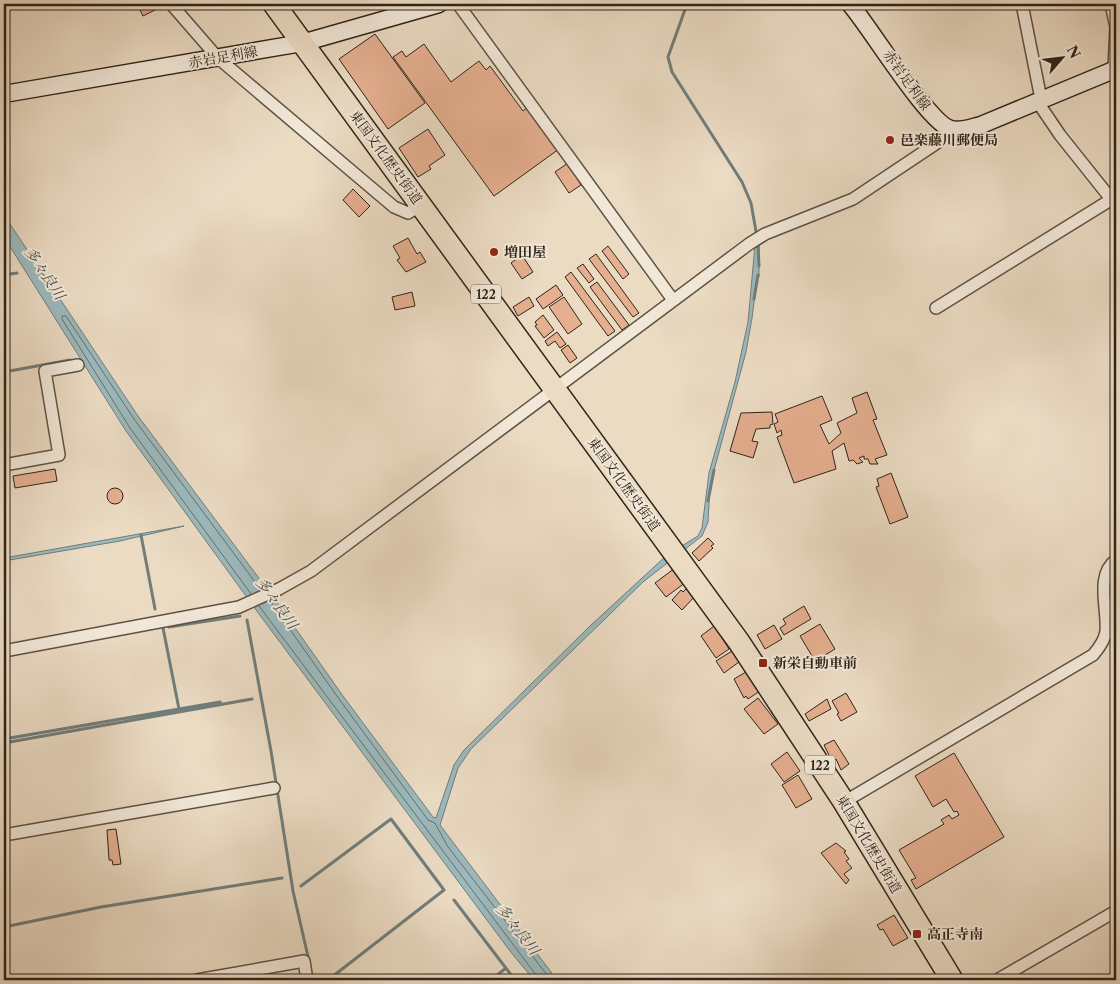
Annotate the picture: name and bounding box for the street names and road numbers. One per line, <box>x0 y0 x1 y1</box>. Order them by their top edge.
street label: 赤岩足利線 <box>187 42 259 72</box>
street label: 赤岩足利線 <box>879 46 935 114</box>
street label: 東国文化歴史街道 <box>346 106 426 208</box>
road number: 122 <box>471 284 501 304</box>
street label: 東国文化歴史街道 <box>584 433 664 535</box>
road number: 122 <box>805 756 835 774</box>
street label: 東国文化歴史街道 <box>832 791 906 897</box>

